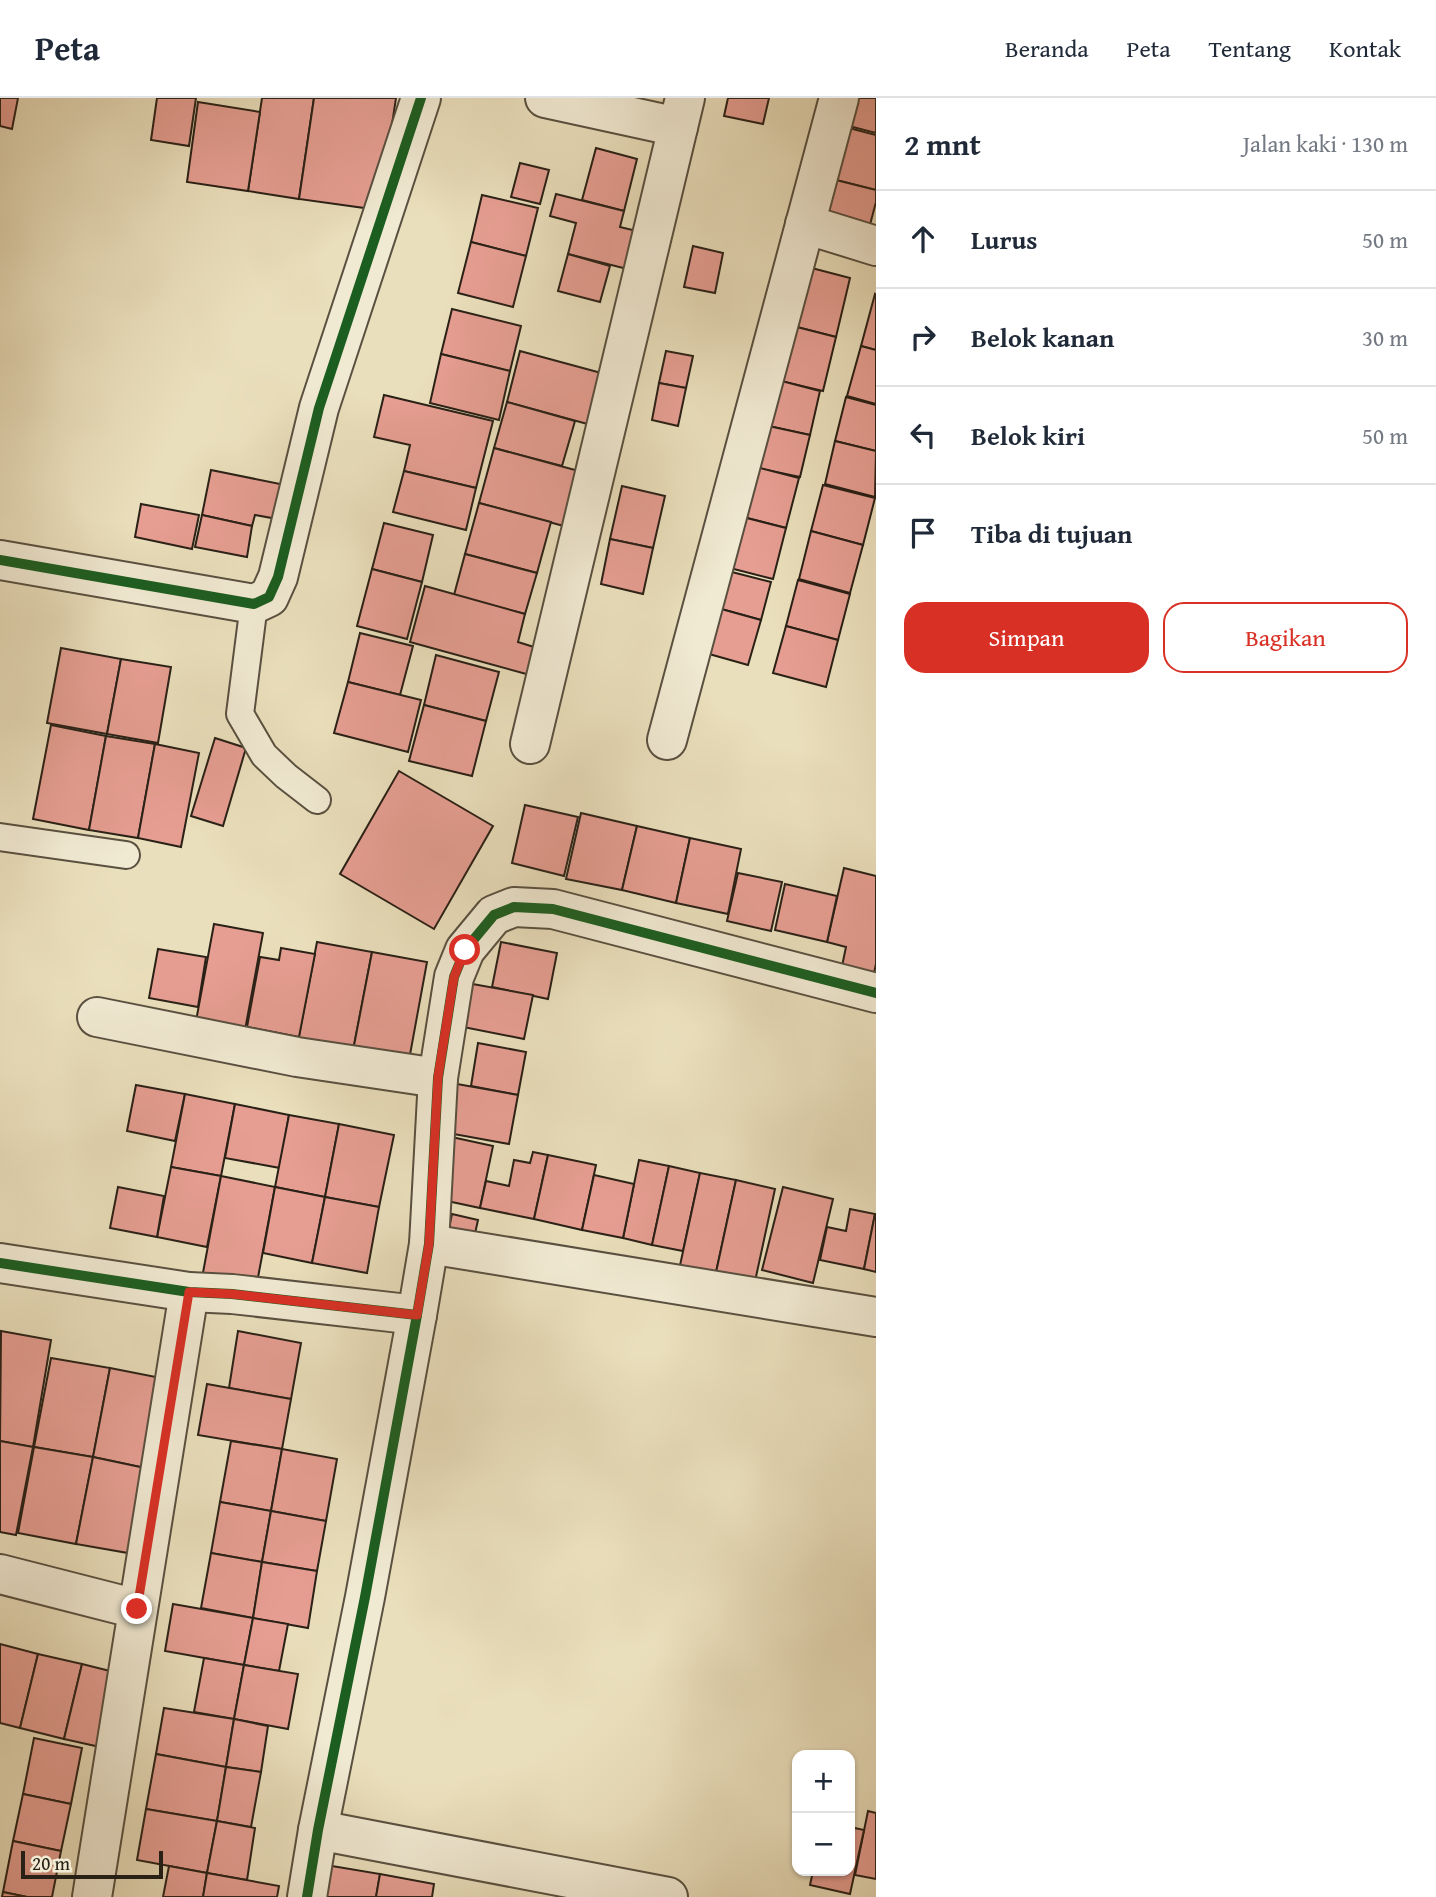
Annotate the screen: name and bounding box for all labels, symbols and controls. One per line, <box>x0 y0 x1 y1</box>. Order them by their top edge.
text: Peta <box>35 24 100 72</box>
text: Beranda <box>1005 31 1089 66</box>
text: Peta <box>1127 31 1171 66</box>
text: Tentang <box>1209 31 1291 66</box>
text: Kontak <box>1329 31 1401 66</box>
text: 2 mnt <box>904 122 981 166</box>
text: Jalan kaki · 130 m <box>1243 127 1408 160</box>
icon: ahead <box>904 220 942 258</box>
text: Lurus <box>971 220 1037 259</box>
text: 50 m <box>1362 223 1408 256</box>
icon: right <box>904 318 942 356</box>
text: Belok kanan <box>971 318 1114 357</box>
text: 30 m <box>1362 321 1408 354</box>
icon: left <box>904 416 942 454</box>
text: Belok kiri <box>971 416 1085 455</box>
text: 50 m <box>1362 419 1408 452</box>
icon: arrive <box>904 514 942 552</box>
text: Tiba di tujuan <box>971 514 1132 553</box>
button: Simpan <box>904 602 1149 673</box>
button: Bagikan <box>1163 602 1408 673</box>
route start <box>449 934 480 965</box>
route end <box>121 1593 152 1624</box>
map controls <box>792 1750 855 1876</box>
button: + <box>792 1750 855 1813</box>
button: − <box>792 1813 855 1876</box>
scale bar <box>21 1848 163 1880</box>
text: 20 m <box>32 1849 70 1877</box>

